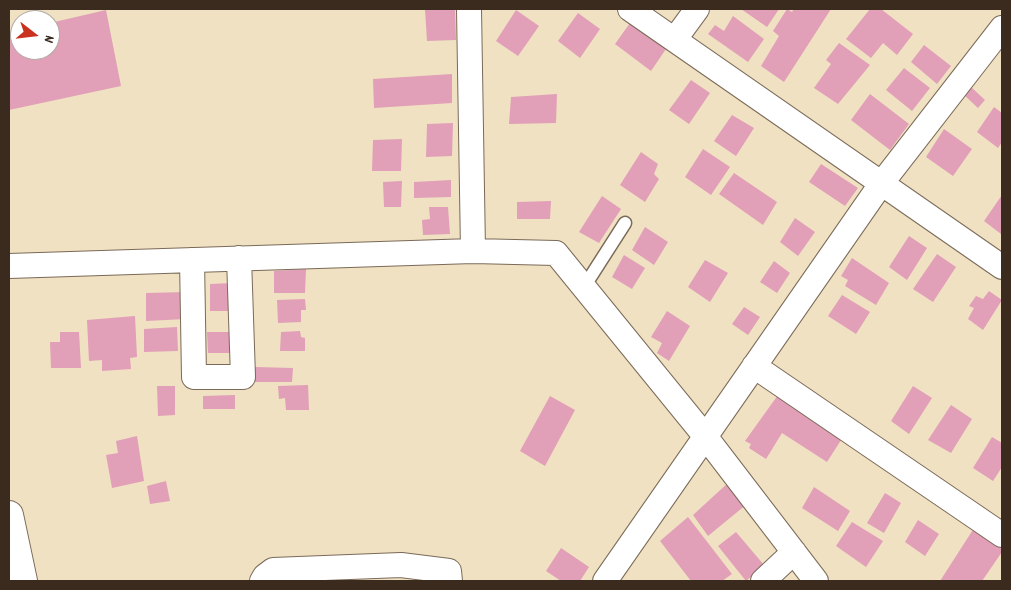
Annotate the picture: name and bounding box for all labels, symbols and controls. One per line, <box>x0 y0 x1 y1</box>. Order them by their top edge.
north arrow <box>10 10 60 60</box>
text: N <box>38 33 59 45</box>

